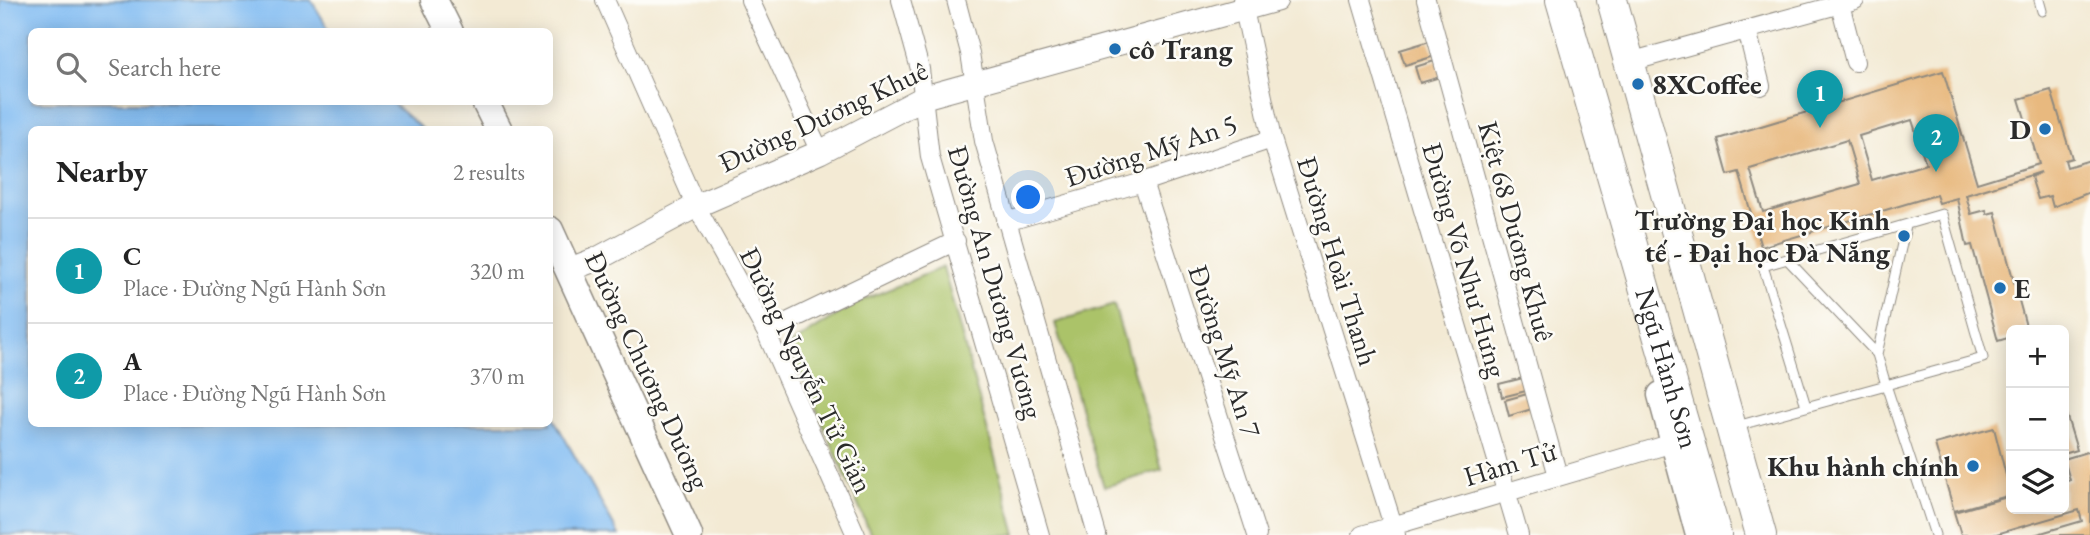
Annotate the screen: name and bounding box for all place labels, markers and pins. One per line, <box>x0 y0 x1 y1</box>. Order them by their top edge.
place label: cô Trang <box>1129 31 1234 67</box>
marker: cô Trang <box>1107 41 1123 57</box>
place label: 8XCoffee <box>1652 66 1762 102</box>
pin: 1 <box>1797 70 1843 128</box>
marker: 8XCoffee <box>1630 76 1646 92</box>
place label: D <box>2010 111 2031 147</box>
pin: 2 <box>1913 114 1959 172</box>
marker: D <box>2037 121 2053 137</box>
place label: Trường Đại học Kinh tế - Đại học Đà Nẵng <box>1634 202 1891 270</box>
marker: Trường Đại học Kinh tế - Đại học Đà Nẵng <box>1896 228 1912 244</box>
place label: E <box>2014 270 2030 306</box>
marker: E <box>1992 280 2008 296</box>
place label: Khu hành chính <box>1767 448 1959 484</box>
marker: Khu hành chính <box>1965 458 1981 474</box>

